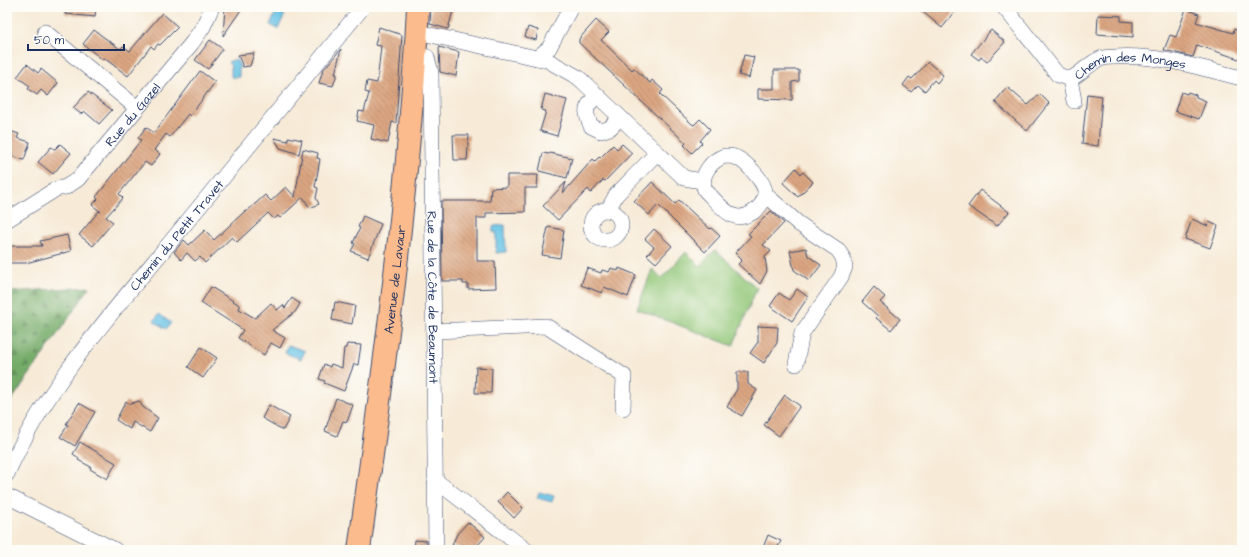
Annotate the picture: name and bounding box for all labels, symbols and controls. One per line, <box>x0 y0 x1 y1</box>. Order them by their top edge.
scale bar <box>28 26 124 52</box>
text: 50 m <box>34 32 65 49</box>
street label: Chemin des Monges <box>1071 49 1188 84</box>
street label: Rue du Gazel <box>101 79 165 151</box>
street label: Chemin du Petit Travet <box>126 176 229 295</box>
street label: Rue de la Côte de Beaumont <box>422 211 442 385</box>
street label: Avenue de Lavaur <box>380 224 410 335</box>

